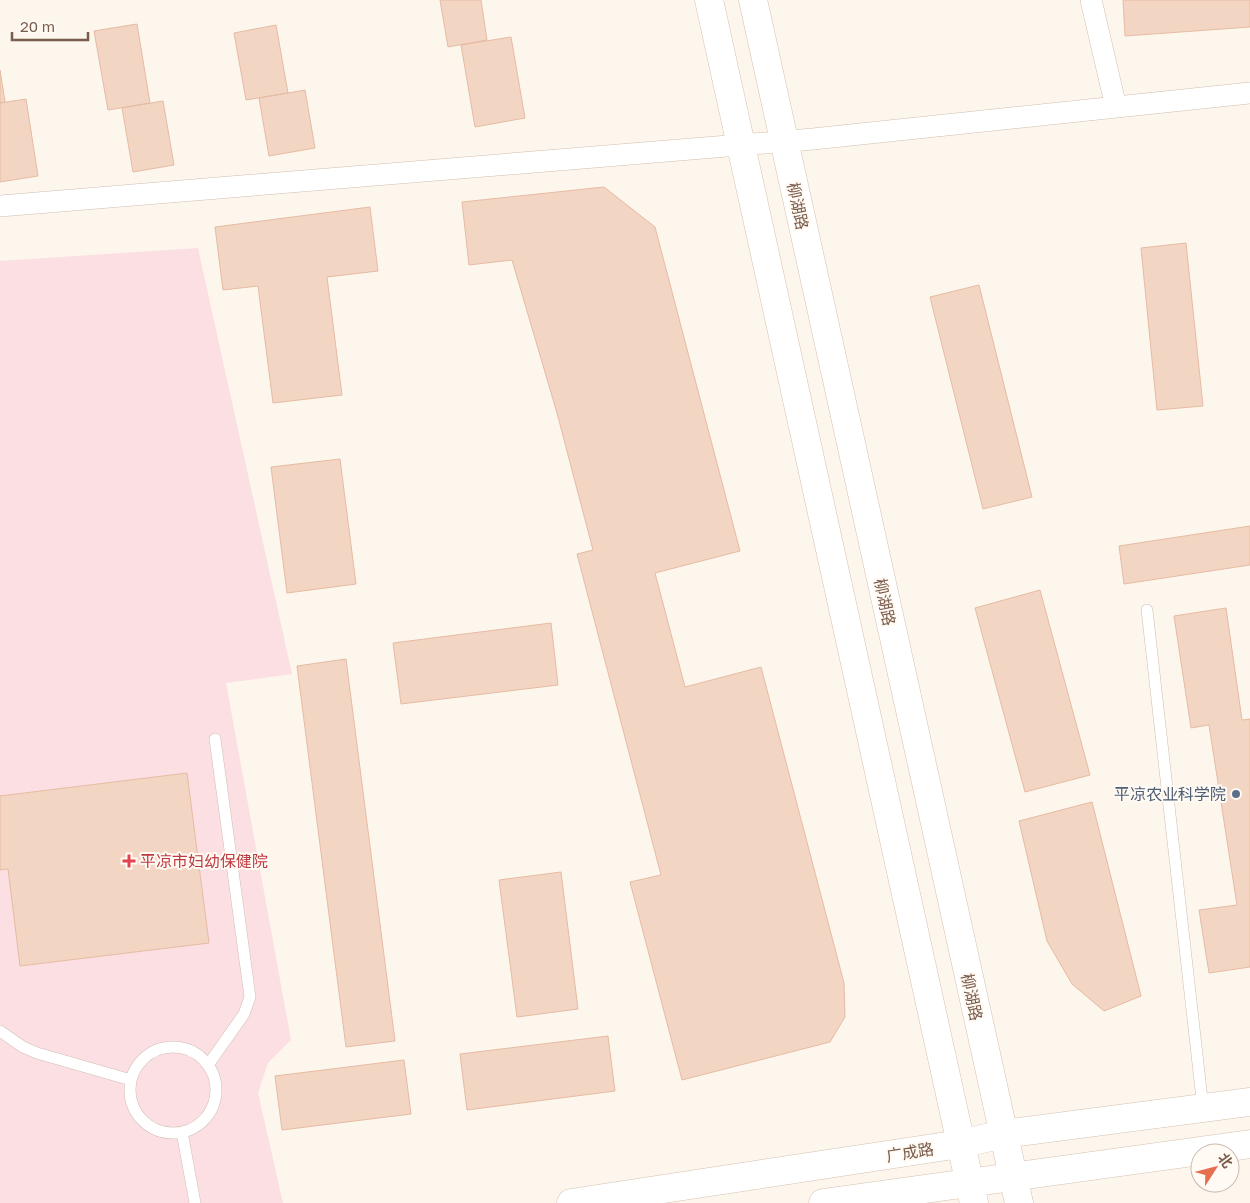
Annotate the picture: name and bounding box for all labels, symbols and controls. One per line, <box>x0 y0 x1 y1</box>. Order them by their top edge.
scale bar <box>12 10 89 42</box>
text: 20 m <box>20 17 55 35</box>
street label: 柳湖路 <box>783 180 813 232</box>
street label: 柳湖路 <box>870 576 900 628</box>
place label: 平凉农业科学院 <box>1114 784 1226 804</box>
marker: 平凉农业科学院 <box>1230 788 1242 800</box>
place label: 平凉市妇幼保健院 <box>140 851 268 871</box>
marker: 平凉市妇幼保健院 <box>122 854 136 868</box>
street label: 柳湖路 <box>957 971 987 1023</box>
street label: 广成路 <box>885 1138 935 1166</box>
north arrow <box>1190 1143 1240 1193</box>
text: 北 <box>1215 1149 1237 1171</box>

